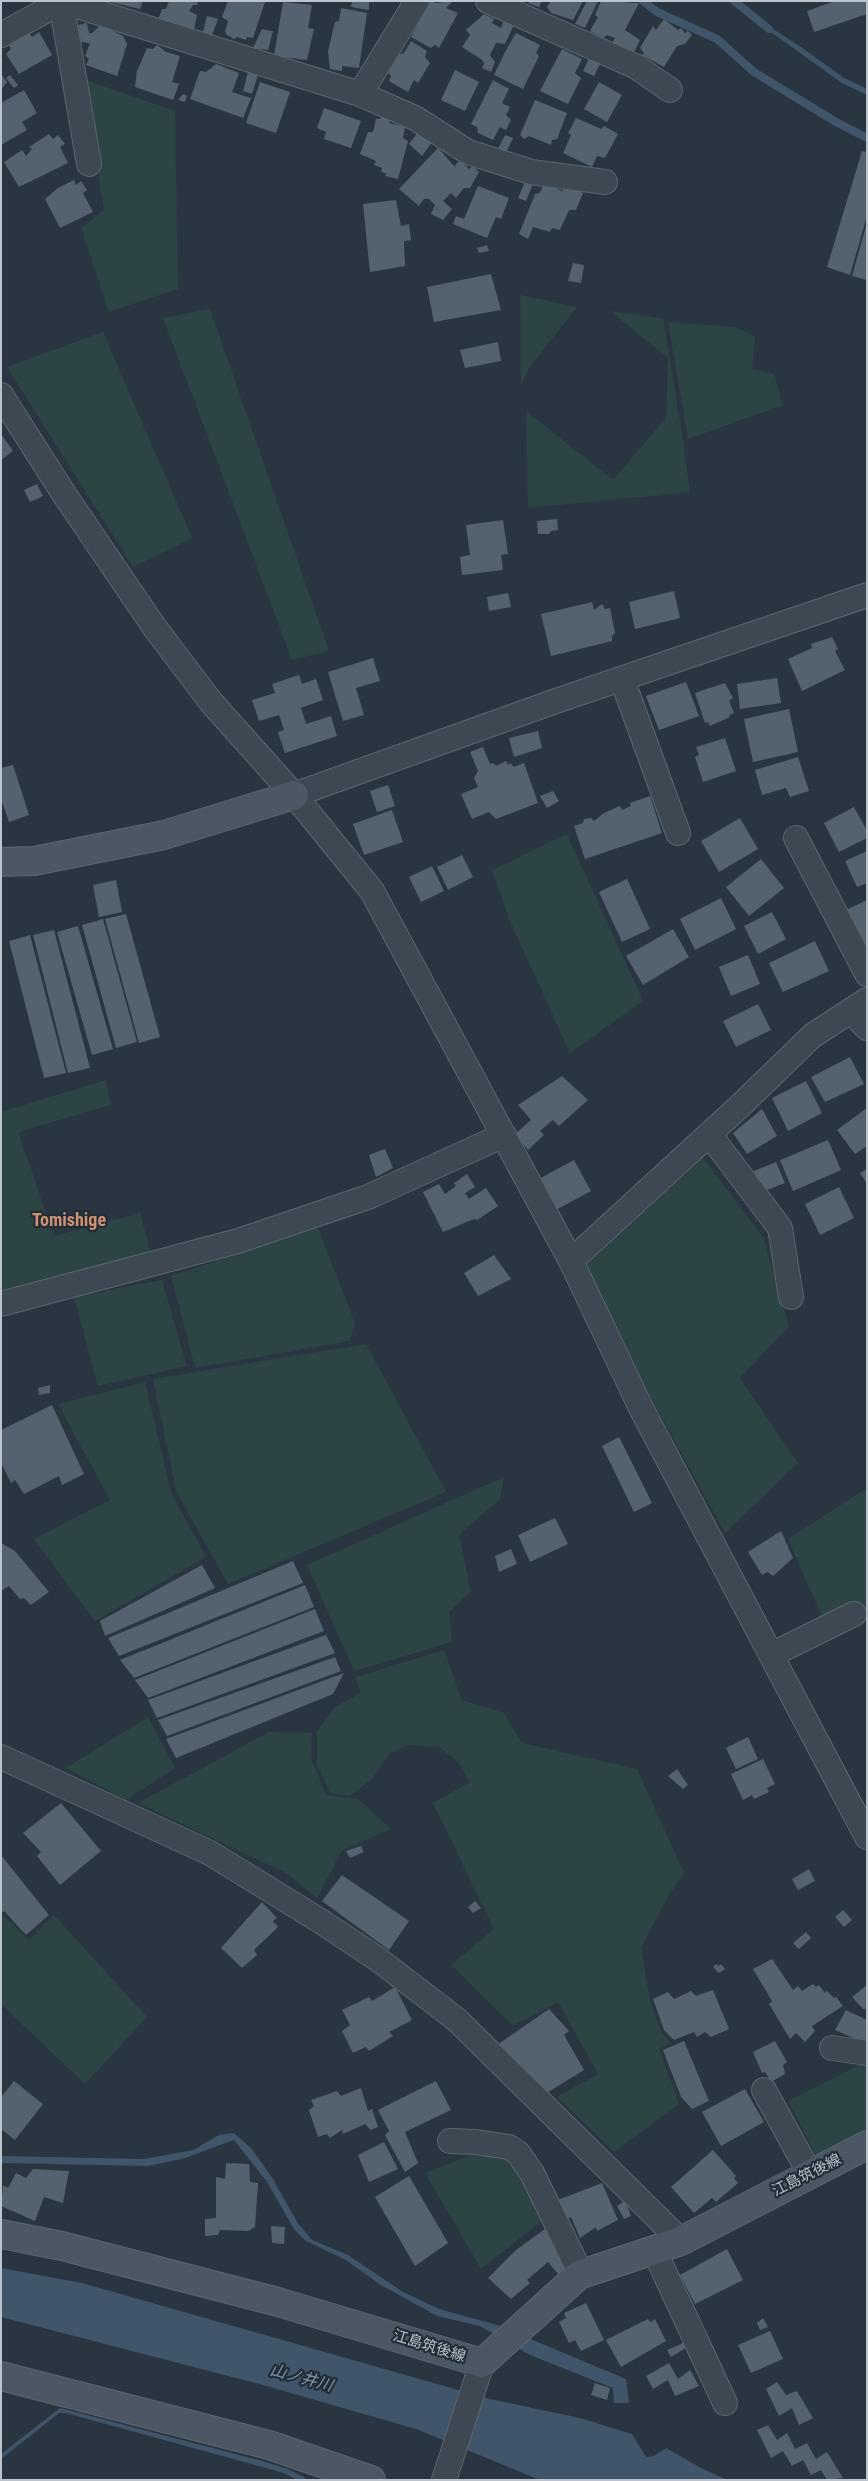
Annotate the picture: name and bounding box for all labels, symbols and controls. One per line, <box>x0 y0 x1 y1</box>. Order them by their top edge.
district label: Tomishige <box>32 1210 106 1232</box>
street label: 江島筑後線 <box>770 2151 844 2201</box>
street label: 江島筑後線 <box>391 2327 467 2367</box>
water label: 山ノ井川 <box>268 2361 334 2397</box>

